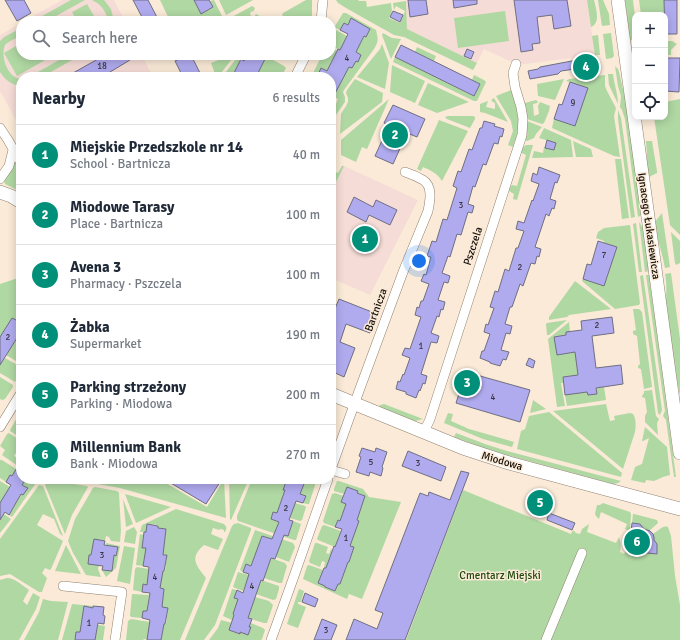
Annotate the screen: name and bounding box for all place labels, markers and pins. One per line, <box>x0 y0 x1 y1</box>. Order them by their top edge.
pin: 4 <box>573 52 599 82</box>
pin: 2 <box>382 120 408 150</box>
pin: 1 <box>352 224 378 254</box>
pin: 3 <box>454 368 480 398</box>
pin: 5 <box>527 488 553 518</box>
pin: 6 <box>624 527 650 557</box>

